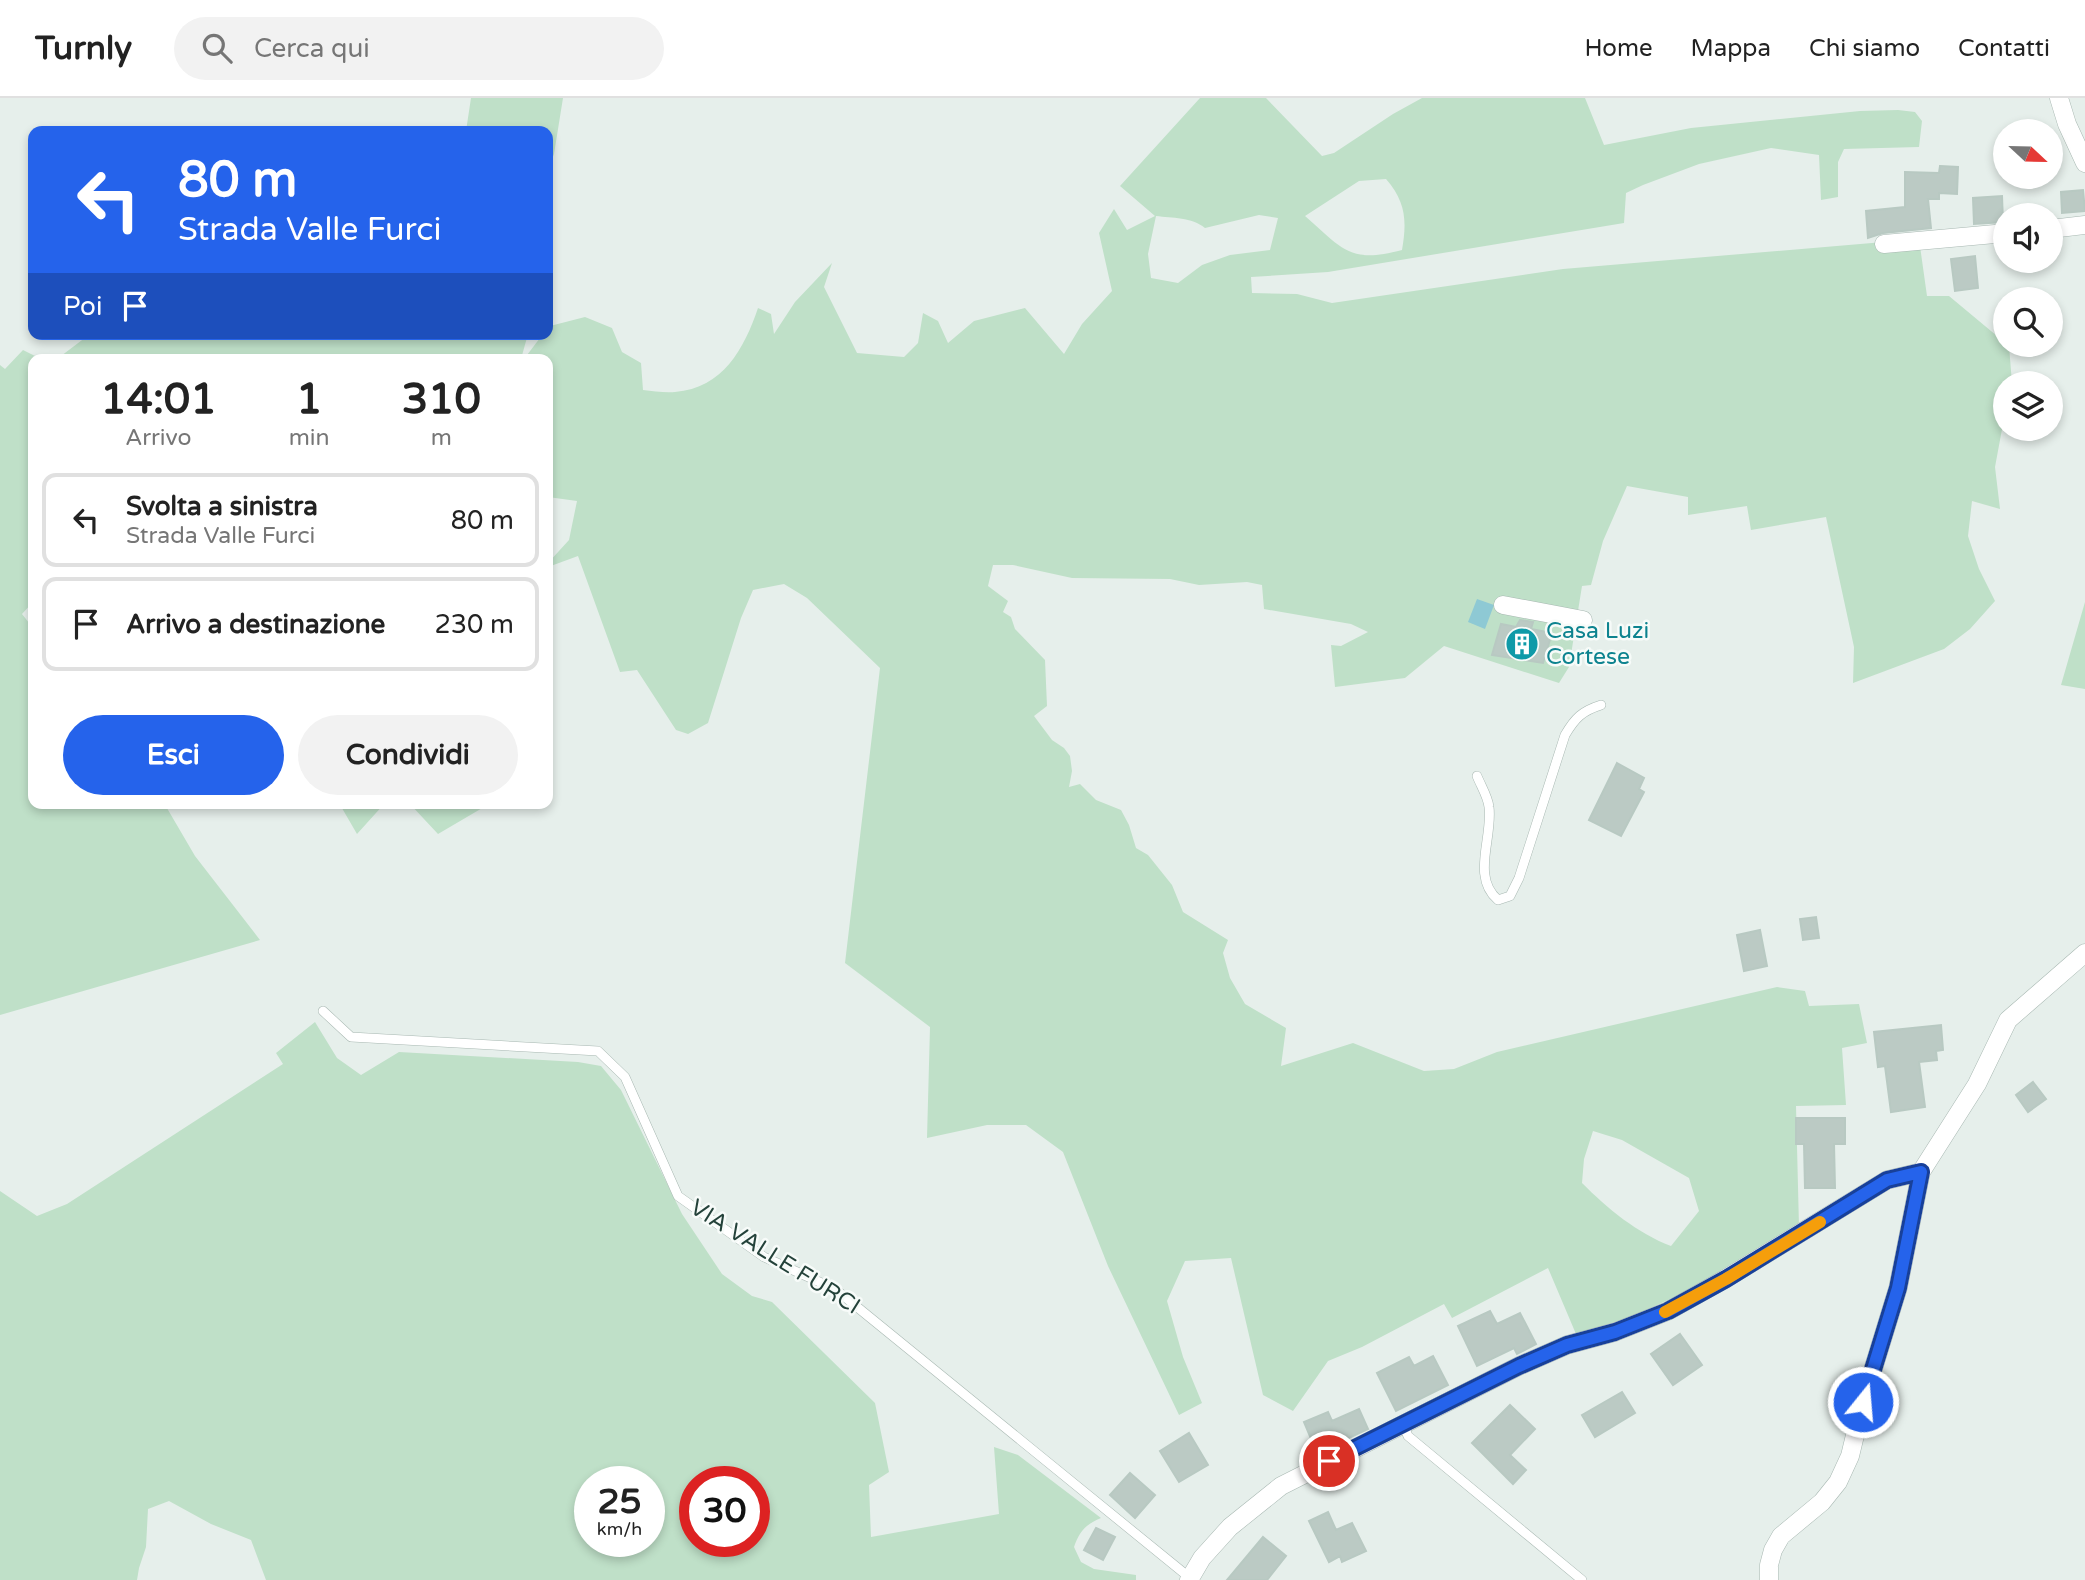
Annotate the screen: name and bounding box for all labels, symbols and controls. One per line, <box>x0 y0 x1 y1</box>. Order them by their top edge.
search box <box>174 17 664 80</box>
text: Turnly <box>35 29 132 68</box>
icon: search <box>198 29 236 67</box>
text: Cerca qui <box>254 33 370 64</box>
text: Home <box>1585 34 1653 63</box>
text: Mappa <box>1691 34 1771 63</box>
text: Chi siamo <box>1809 34 1920 63</box>
text: Contatti <box>1958 34 2050 63</box>
north arrow <box>1993 119 2063 189</box>
map controls <box>1993 119 2063 441</box>
text: 80 m <box>178 151 297 210</box>
icon: left <box>63 154 154 245</box>
button: sound <box>1993 203 2063 273</box>
text: Strada Valle Furci <box>178 211 441 249</box>
icon: arrive <box>116 287 154 325</box>
button: search <box>1993 287 2063 357</box>
text: Poi <box>63 291 102 322</box>
button: layers <box>1993 371 2063 441</box>
text: 14:01 <box>100 374 217 425</box>
text: 1 <box>296 374 322 425</box>
text: 310 <box>402 374 481 425</box>
text: Arrivo <box>125 424 192 452</box>
text: min <box>289 424 330 452</box>
text: m <box>431 424 452 452</box>
text: Svolta a sinistra <box>126 491 318 522</box>
icon: left <box>67 501 105 539</box>
text: 80 m <box>451 505 514 536</box>
text: Strada Valle Furci <box>126 522 315 550</box>
icon: arrive <box>67 605 105 643</box>
text: Arrivo a destinazione <box>126 609 385 640</box>
text: 230 m <box>434 609 514 640</box>
place label: Casa Luzi Cortese <box>1546 617 1649 671</box>
building icon: Casa Luzi Cortese <box>1503 625 1541 663</box>
button: Esci <box>63 715 284 795</box>
button: Condividi <box>298 715 518 795</box>
street label: VIA VALLE FURCI <box>685 1193 865 1321</box>
position arrow <box>1826 1365 1900 1439</box>
pin <box>1299 1431 1359 1491</box>
icon: arrive <box>1310 1442 1348 1480</box>
speed limit sign: 30 <box>679 1466 770 1557</box>
text: 25 <box>598 1481 641 1523</box>
text: km/h <box>597 1518 642 1540</box>

